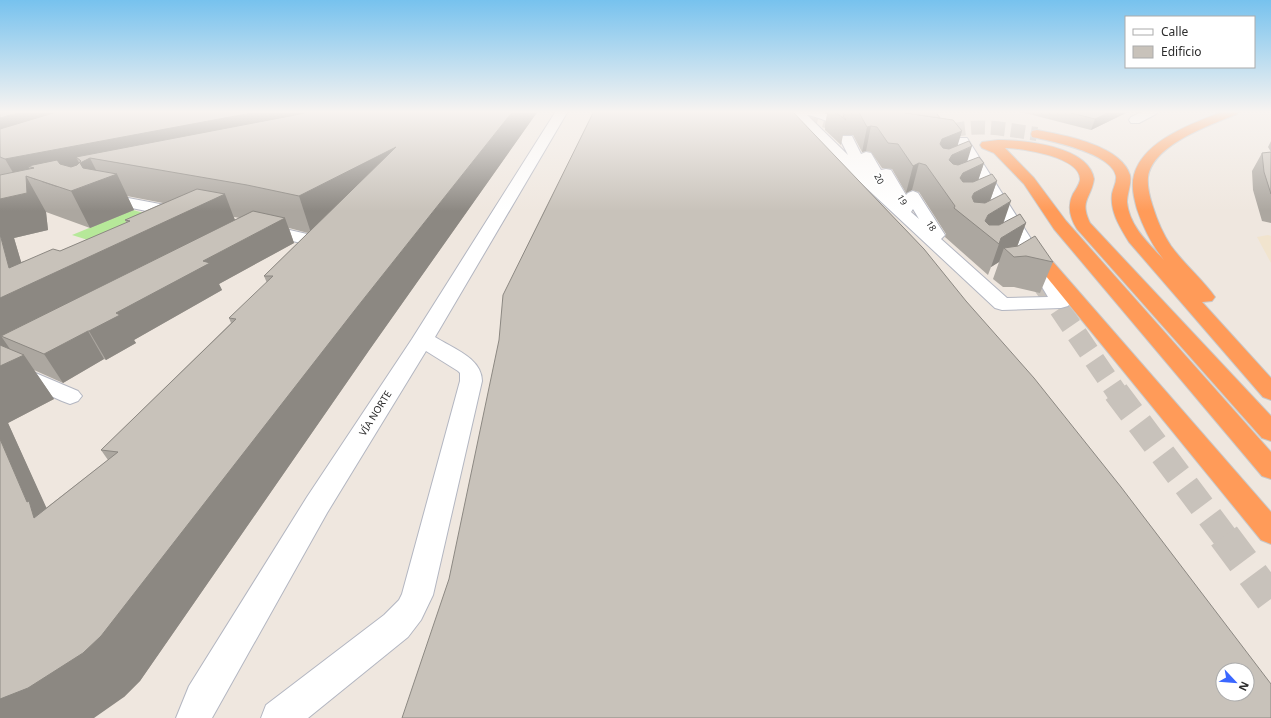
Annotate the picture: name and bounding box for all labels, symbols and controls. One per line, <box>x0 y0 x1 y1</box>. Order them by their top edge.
legend <box>1125 16 1255 68</box>
text: Calle <box>1161 23 1189 40</box>
text: Edificio <box>1161 43 1202 60</box>
street label: 20 <box>871 171 888 186</box>
street label: 19 <box>894 192 911 207</box>
street label: 18 <box>923 218 940 234</box>
street label: VÍA NORTE <box>356 388 394 438</box>
north arrow <box>1215 662 1255 702</box>
text: N <box>1236 679 1253 694</box>

